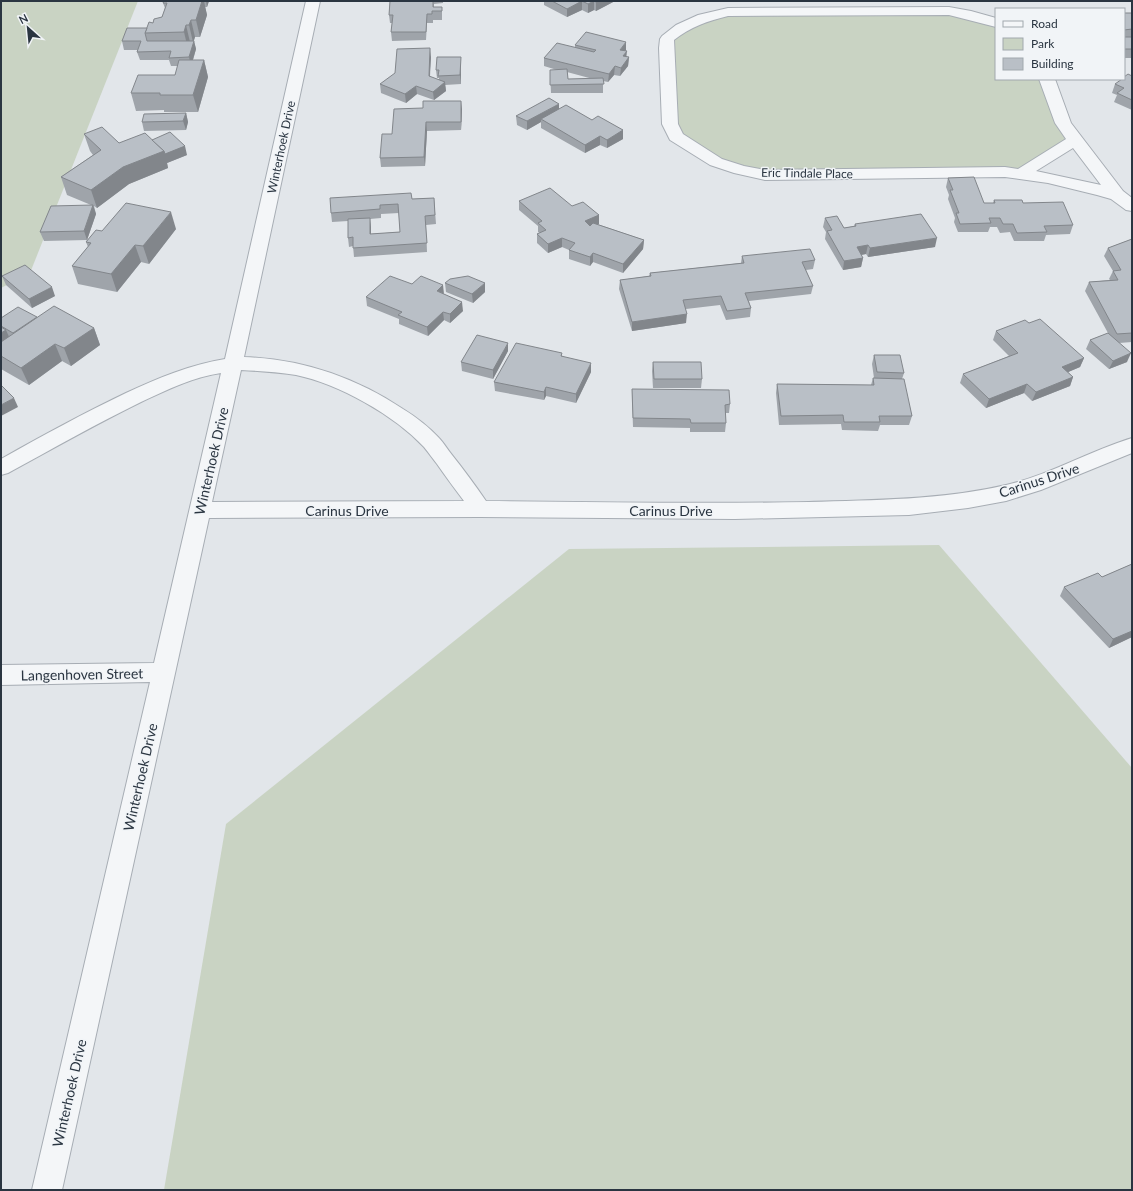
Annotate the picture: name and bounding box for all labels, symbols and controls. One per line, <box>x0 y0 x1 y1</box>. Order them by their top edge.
north arrow <box>8 8 48 48</box>
legend <box>995 8 1125 80</box>
text: N <box>17 11 30 26</box>
text: Road <box>1031 16 1058 31</box>
text: Park <box>1031 36 1055 51</box>
text: Building <box>1031 56 1074 71</box>
street label: Winterhoek Drive <box>264 99 298 195</box>
street label: Eric Tindale Place <box>761 165 853 181</box>
street label: Winterhoek Drive <box>190 405 232 517</box>
street label: Carinus Drive <box>997 459 1081 501</box>
street label: Carinus Drive <box>305 502 389 519</box>
street label: Carinus Drive <box>629 502 713 519</box>
street label: Langenhoven Street <box>21 664 143 684</box>
street label: Winterhoek Drive <box>119 721 161 833</box>
street label: Winterhoek Drive <box>48 1037 90 1149</box>

